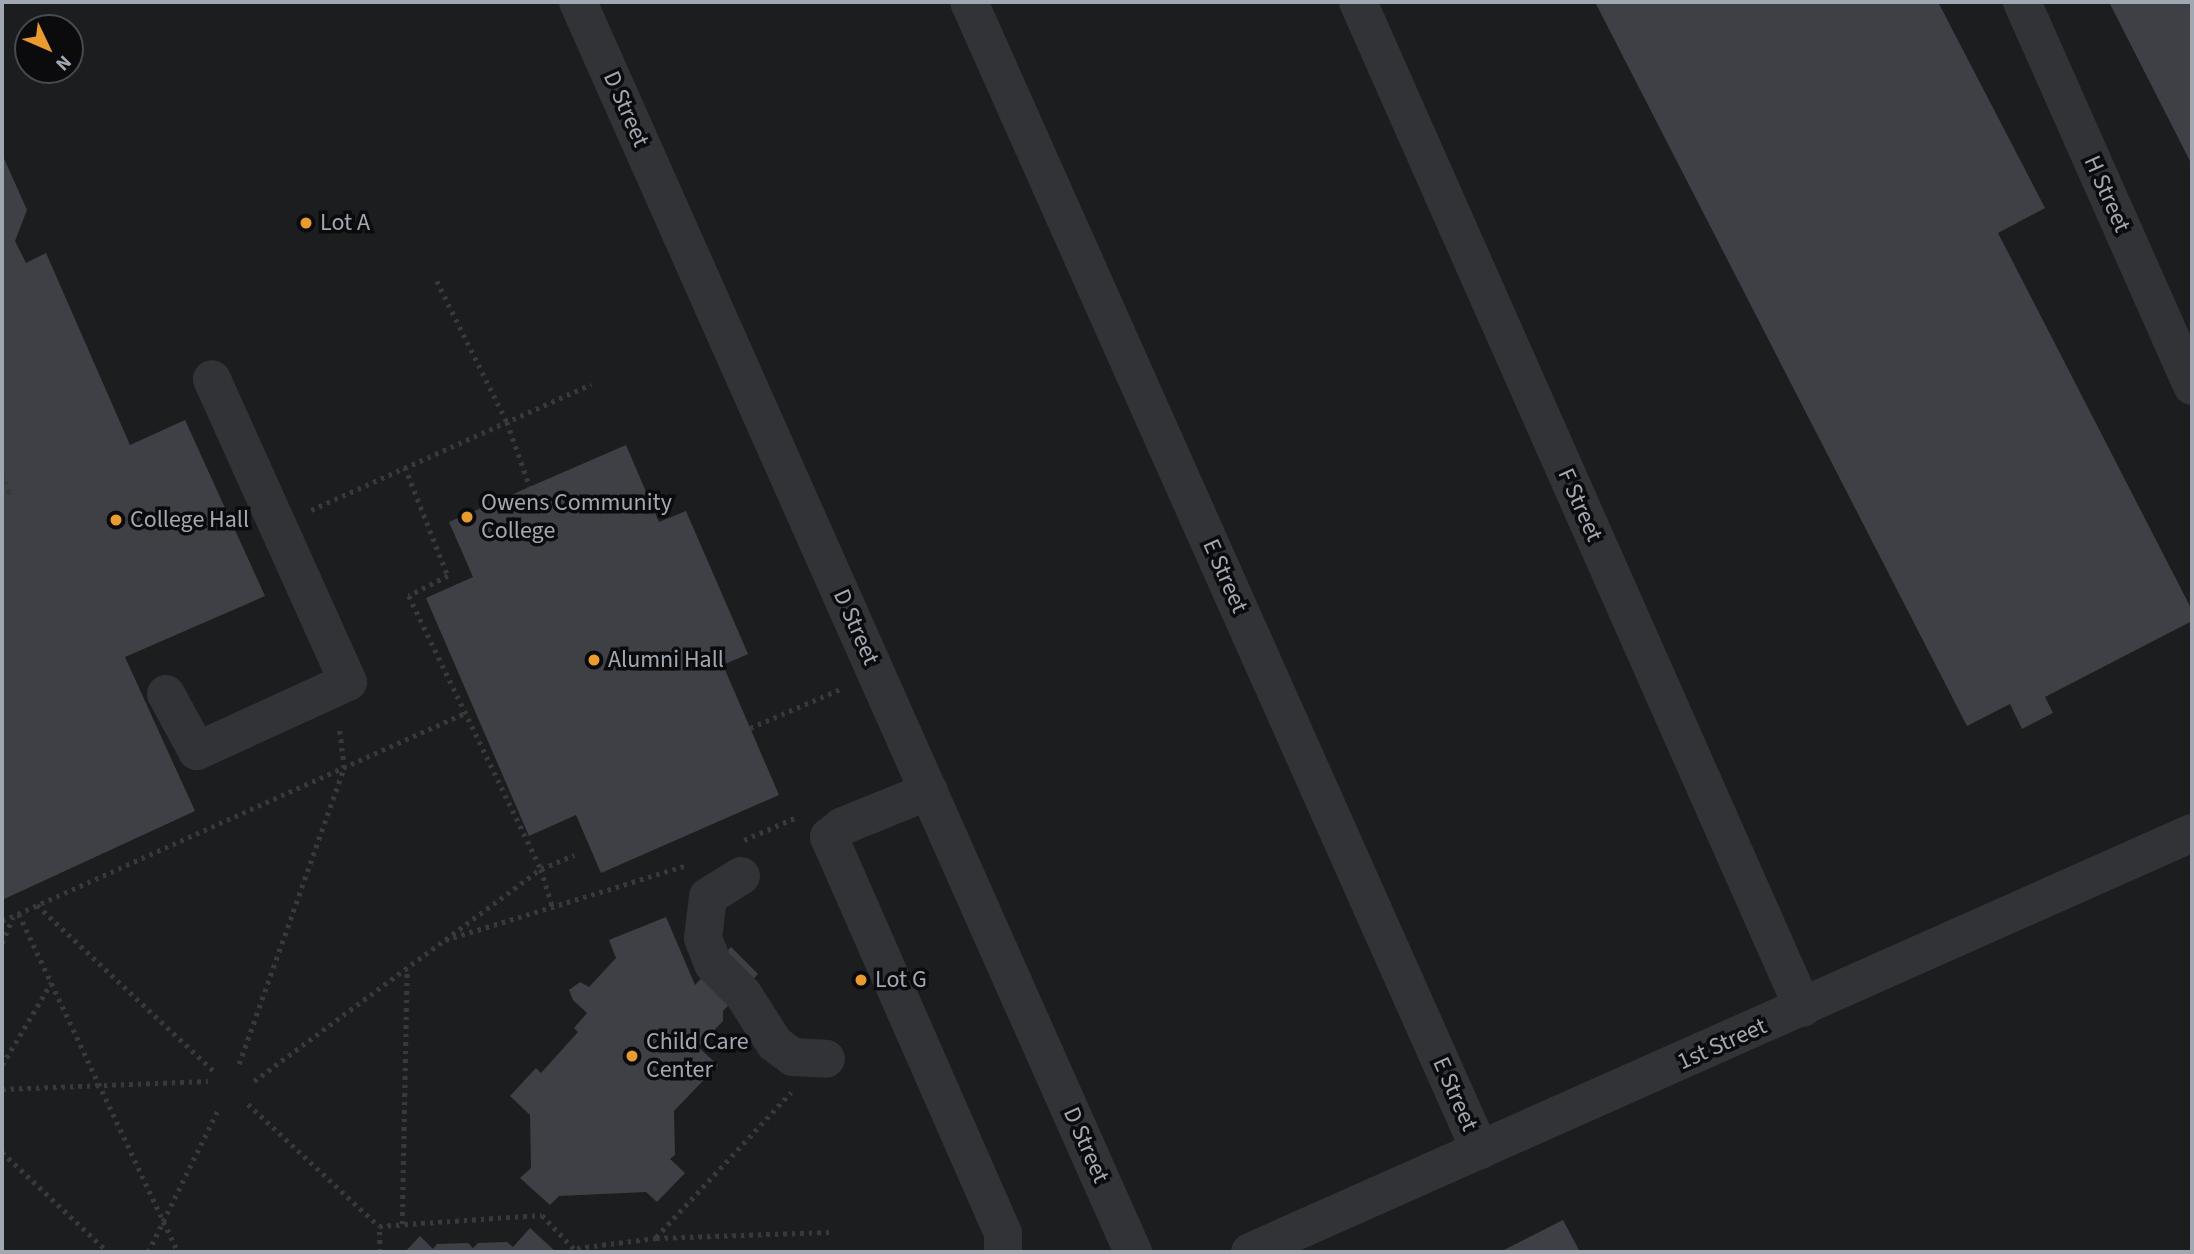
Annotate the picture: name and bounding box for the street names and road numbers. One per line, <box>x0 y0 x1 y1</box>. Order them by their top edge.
street label: D Street <box>597 67 655 151</box>
street label: H Street <box>2077 151 2137 237</box>
street label: F Street <box>1551 464 1609 546</box>
street label: E Street <box>1196 535 1254 617</box>
street label: D Street <box>827 585 885 669</box>
street label: 1st Street <box>1673 1012 1771 1076</box>
street label: E Street <box>1426 1053 1484 1135</box>
street label: D Street <box>1057 1103 1115 1187</box>

